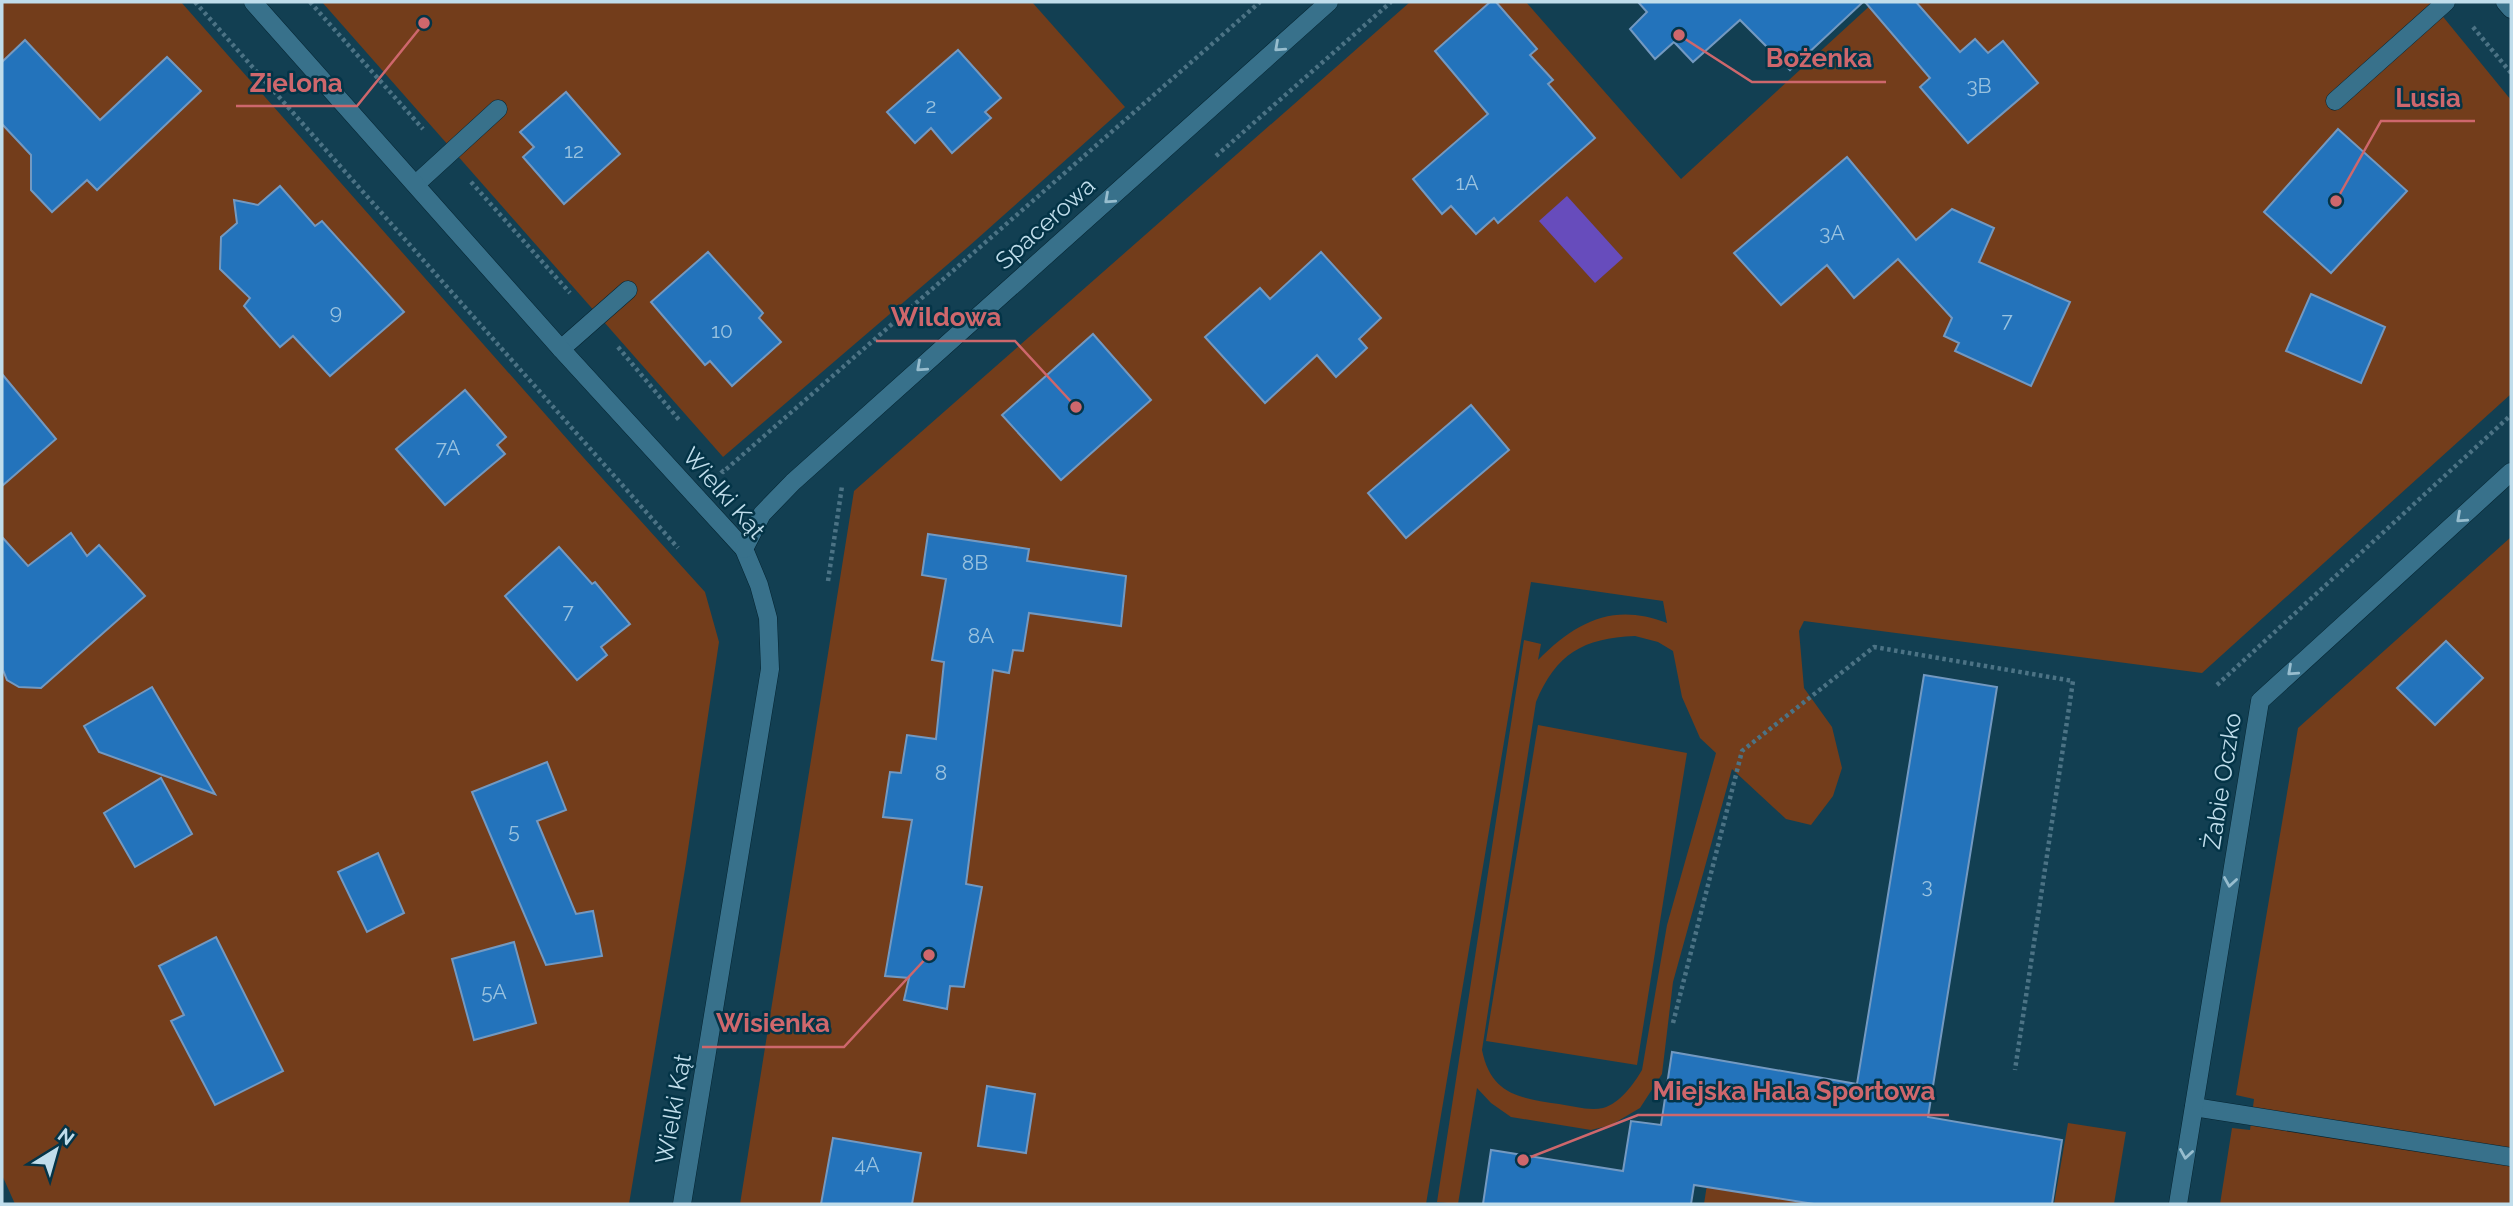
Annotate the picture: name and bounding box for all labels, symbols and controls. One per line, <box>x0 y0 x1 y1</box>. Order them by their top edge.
callout: Bożenka <box>1752 35 1886 82</box>
one-way arrow <box>1274 39 1287 51</box>
text: Bożenka <box>1766 43 1872 73</box>
callout: Zielona <box>236 59 357 106</box>
text: Zielona <box>249 68 343 98</box>
house number: 3B <box>1966 73 1992 98</box>
callout: Lusia <box>2381 74 2475 121</box>
text: Lusia <box>2395 83 2461 113</box>
house number: 2 <box>926 93 936 118</box>
house number: 12 <box>564 138 584 163</box>
house number: 1A <box>1455 170 1479 195</box>
street label: Spacerowa <box>989 171 1101 275</box>
one-way arrow <box>1104 190 1117 203</box>
house number: 3A <box>1819 220 1845 245</box>
callout: Wildowa <box>876 294 1015 341</box>
house number: 9 <box>330 299 342 324</box>
text: Wildowa <box>891 302 1001 332</box>
house number: 7 <box>2001 307 2013 332</box>
house number: 10 <box>711 318 733 343</box>
one-way arrow <box>916 358 929 371</box>
house number: 7A <box>436 435 460 460</box>
street label: Wielki Kąt <box>676 441 772 545</box>
one-way arrow <box>2456 510 2469 522</box>
house number: 8B <box>962 550 988 575</box>
house number: 7 <box>562 598 574 623</box>
house number: 8A <box>968 623 994 648</box>
one-way arrow <box>2288 663 2301 675</box>
street label: Żabie Oczko <box>2197 711 2247 851</box>
house number: 8 <box>935 760 947 785</box>
house number: 5 <box>508 818 520 843</box>
house number: 3 <box>1921 873 1933 898</box>
one-way arrow <box>2223 876 2238 887</box>
house number: 5A <box>481 979 507 1004</box>
callout: Wisienka <box>702 1000 844 1047</box>
text: Wisienka <box>716 1008 830 1038</box>
street label: Wielki Kąt <box>649 1052 697 1166</box>
callout: Miejska Hala Sportowa <box>1638 1068 1949 1115</box>
text: Miejska Hala Sportowa <box>1652 1076 1936 1106</box>
north arrow <box>21 1115 91 1185</box>
text: N <box>54 1123 79 1150</box>
one-way arrow <box>2179 1149 2194 1160</box>
house number: 4A <box>854 1152 880 1177</box>

